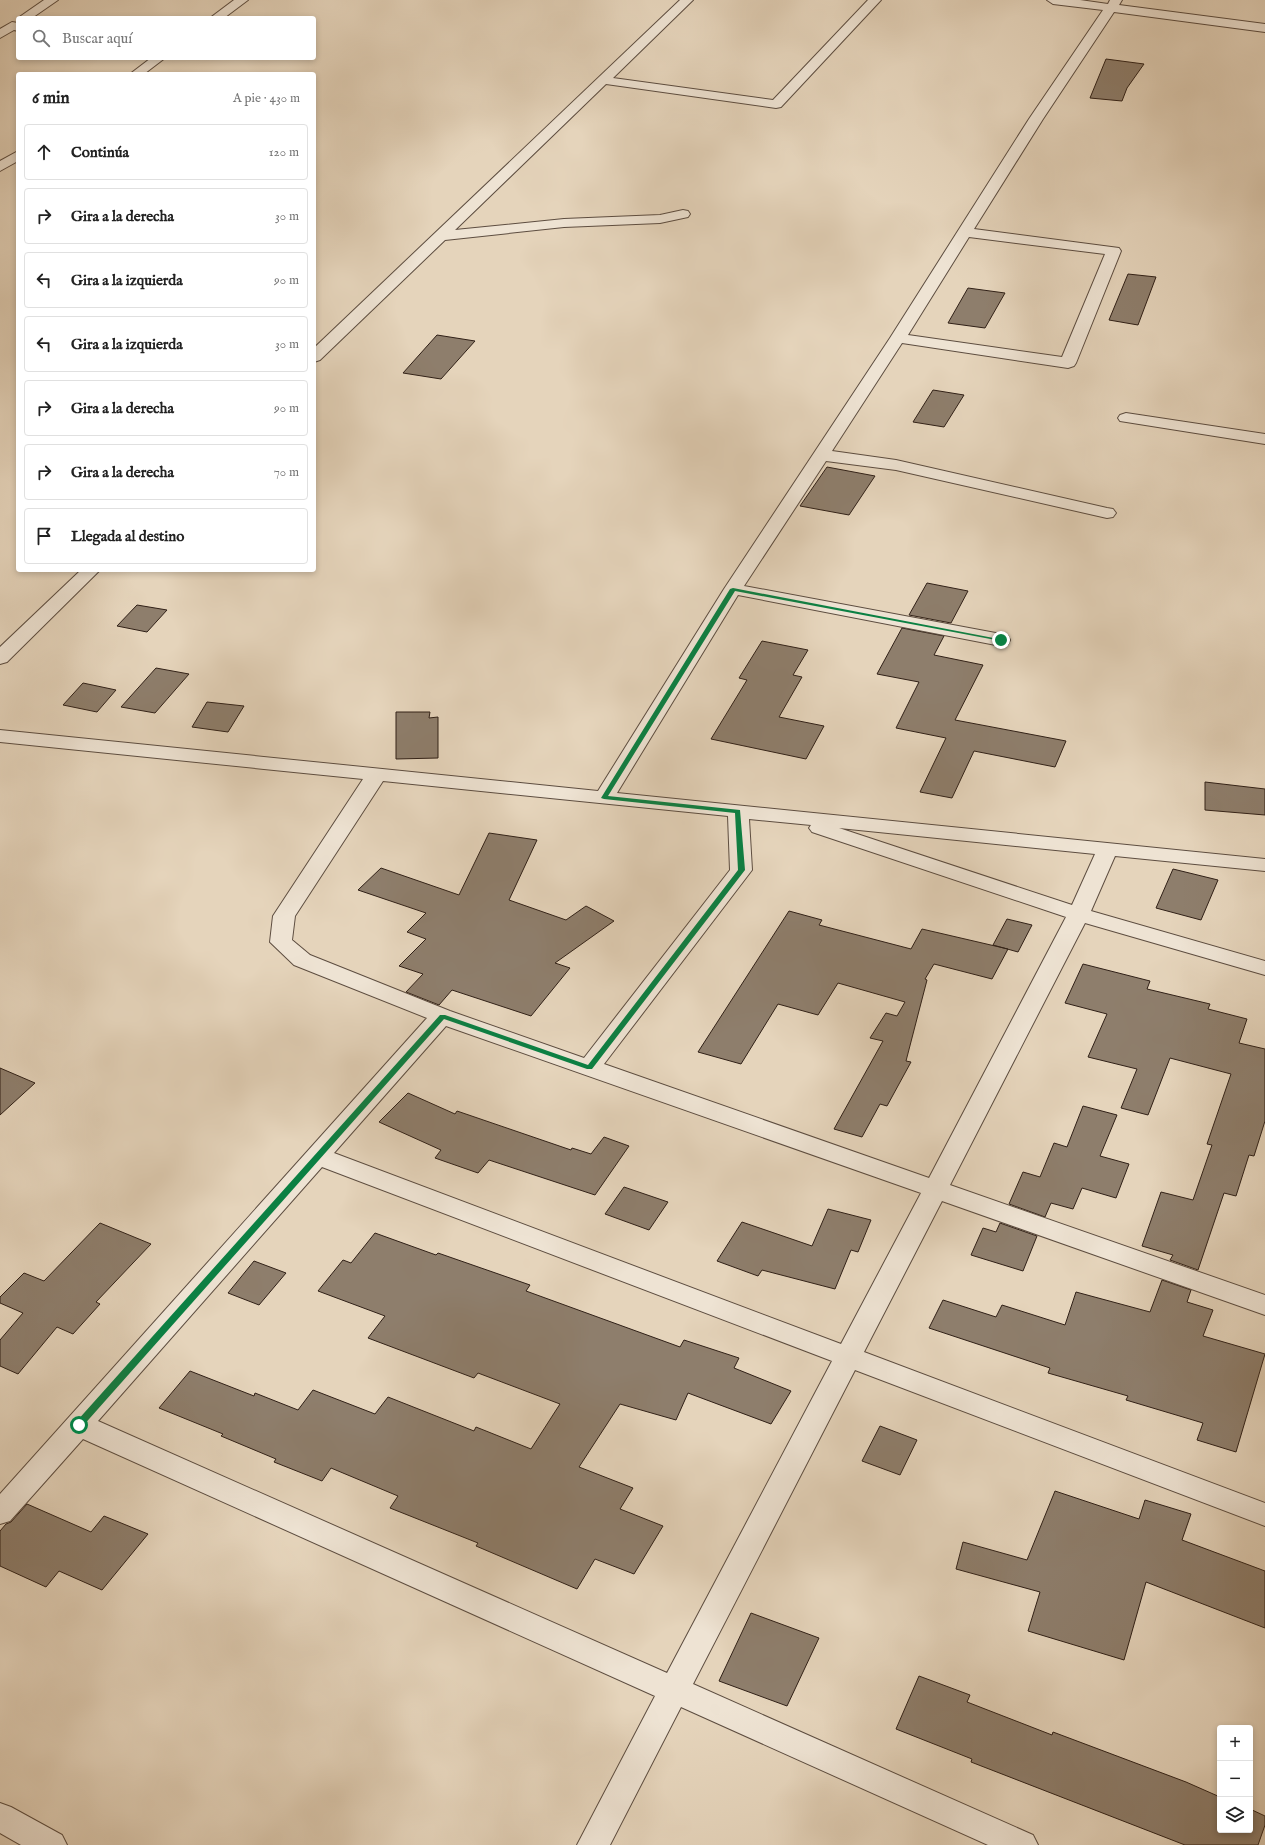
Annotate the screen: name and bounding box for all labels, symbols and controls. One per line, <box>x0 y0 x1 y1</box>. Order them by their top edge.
search box <box>16 16 316 60</box>
icon: search <box>30 27 52 49</box>
text: Buscar aquí <box>62 29 132 48</box>
text: 6 min <box>32 88 70 109</box>
text: A pie · 430 m <box>233 90 300 107</box>
icon: ahead <box>33 141 55 163</box>
text: Continúa <box>71 143 129 162</box>
text: 120 m <box>269 144 299 161</box>
icon: right <box>33 205 55 227</box>
text: Gira a la derecha <box>71 207 174 226</box>
text: 30 m <box>275 208 299 225</box>
icon: left <box>33 269 55 291</box>
text: Gira a la izquierda <box>71 271 183 290</box>
text: 90 m <box>274 272 299 289</box>
icon: left <box>33 333 55 355</box>
text: Gira a la izquierda <box>71 335 183 354</box>
text: 30 m <box>275 336 299 353</box>
icon: right <box>33 397 55 419</box>
text: Gira a la derecha <box>71 399 174 418</box>
text: 90 m <box>274 400 299 417</box>
icon: right <box>33 461 55 483</box>
text: Gira a la derecha <box>71 463 174 482</box>
text: 70 m <box>274 464 299 481</box>
icon: arrive <box>33 525 55 547</box>
text: Llegada al destino <box>71 527 184 546</box>
route end <box>992 631 1010 649</box>
route start <box>70 1416 88 1434</box>
map controls <box>1217 1725 1253 1833</box>
button: + <box>1217 1725 1253 1761</box>
button: − <box>1217 1761 1253 1797</box>
button: layers <box>1217 1797 1253 1833</box>

